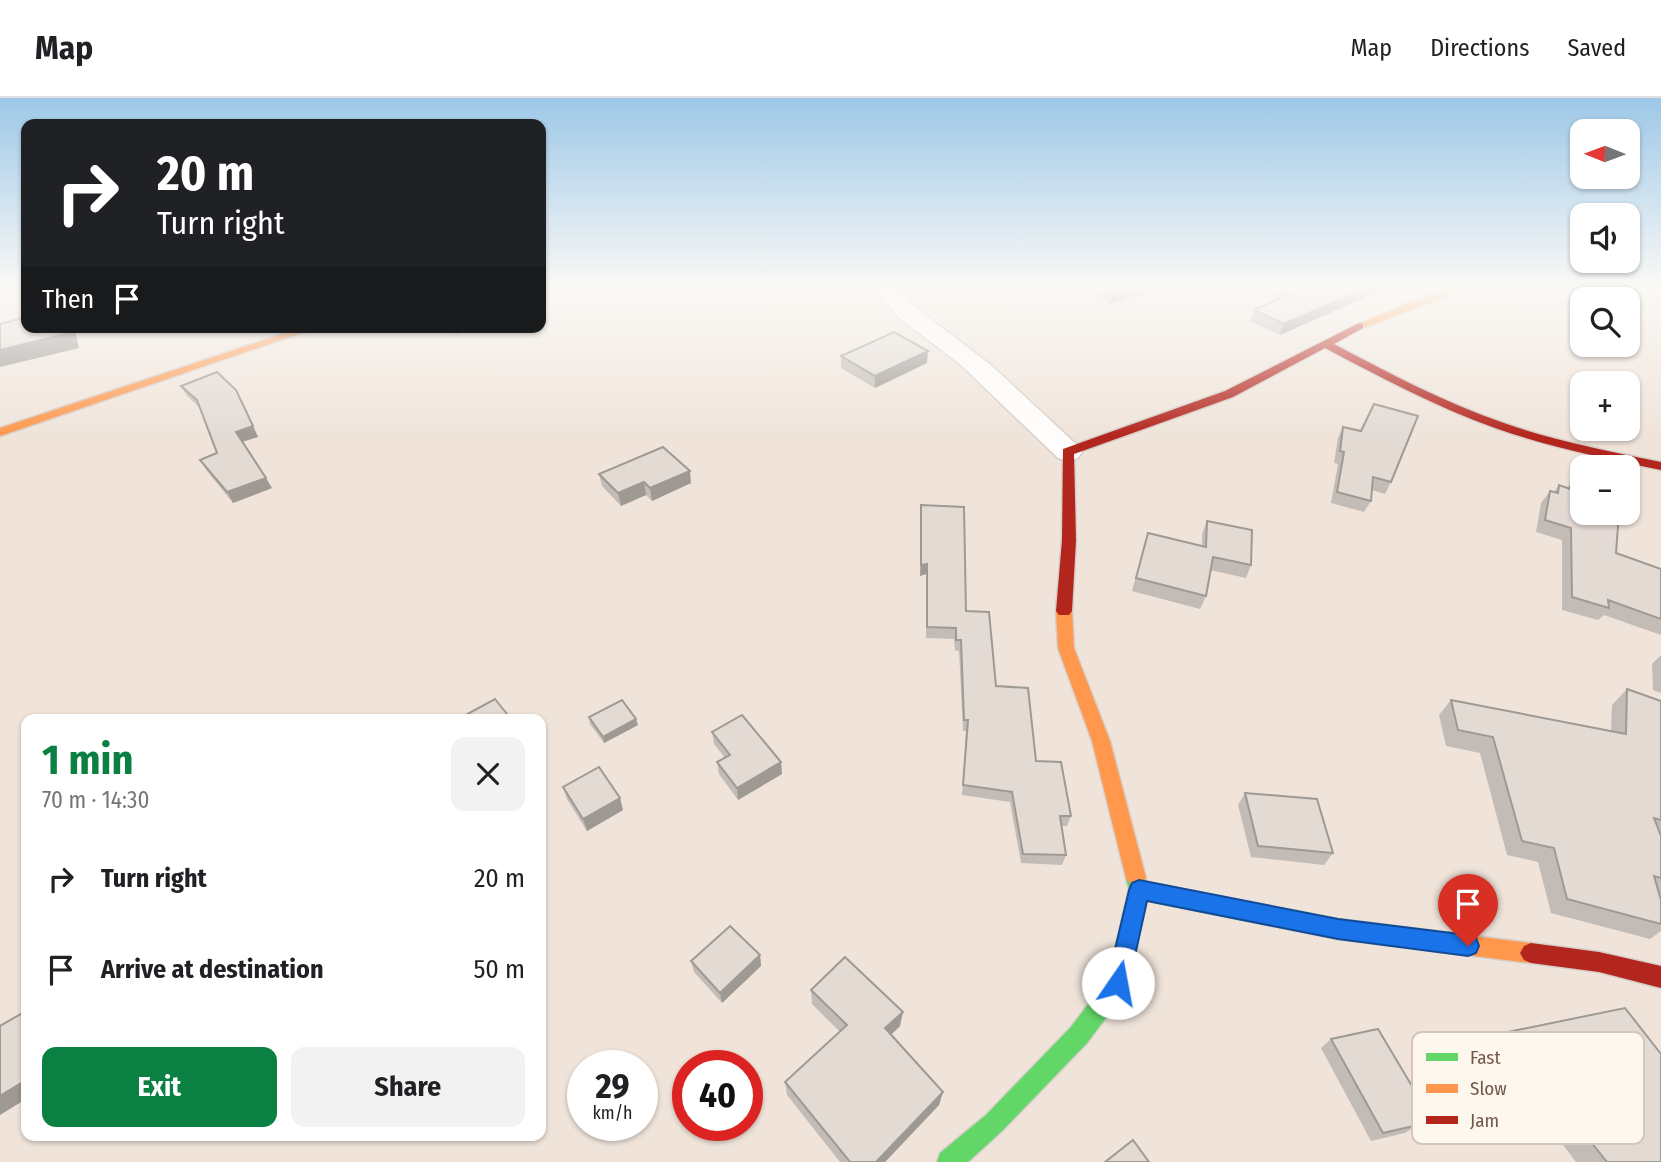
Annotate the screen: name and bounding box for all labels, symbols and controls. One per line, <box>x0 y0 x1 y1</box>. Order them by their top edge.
text: Map <box>35 28 93 68</box>
text: Map <box>1351 34 1392 62</box>
text: Directions <box>1430 34 1529 62</box>
text: Saved <box>1567 34 1626 62</box>
north arrow <box>1570 119 1640 189</box>
map controls <box>1570 119 1640 525</box>
text: 20 m <box>157 144 254 203</box>
icon: right <box>42 147 133 238</box>
button: sound <box>1570 203 1640 273</box>
text: Turn right <box>157 204 284 242</box>
icon: arrive <box>108 280 146 318</box>
text: Then <box>42 284 94 315</box>
button: search <box>1570 287 1640 357</box>
button: + <box>1570 371 1640 441</box>
button: − <box>1570 455 1640 525</box>
text: 1 min <box>42 735 133 785</box>
button: close <box>451 737 525 811</box>
text: 70 m · 14:30 <box>42 786 149 814</box>
icon: right <box>42 860 80 898</box>
text: Turn right <box>101 863 207 894</box>
text: 20 m <box>474 863 525 894</box>
pin <box>1438 874 1498 946</box>
icon: arrive <box>1449 885 1487 923</box>
position arrow <box>1081 946 1155 1020</box>
icon: arrive <box>42 951 80 989</box>
text: Arrive at destination <box>101 954 324 985</box>
text: 50 m <box>473 954 525 985</box>
legend <box>1412 1032 1644 1144</box>
text: Fast <box>1470 1046 1501 1069</box>
button: Exit <box>42 1047 277 1127</box>
button: Share <box>291 1047 525 1127</box>
speed limit sign: 40 <box>672 1050 763 1141</box>
text: 29 <box>595 1065 630 1107</box>
text: Slow <box>1470 1077 1507 1100</box>
text: km/h <box>592 1102 633 1124</box>
text: Jam <box>1470 1109 1499 1132</box>

